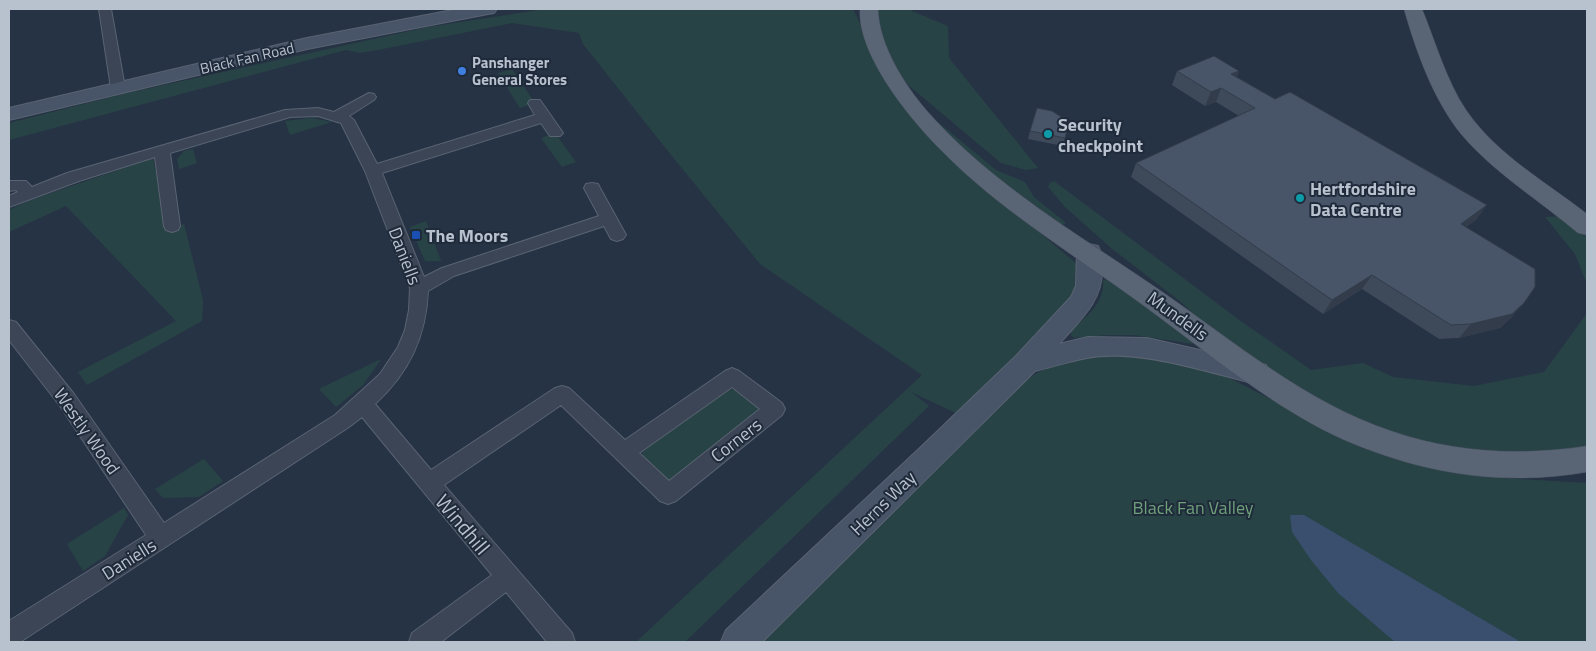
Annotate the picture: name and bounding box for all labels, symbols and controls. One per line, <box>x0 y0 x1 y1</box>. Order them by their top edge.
street label: Black Fan Road <box>198 36 296 80</box>
place label: Panshanger General Stores <box>472 51 567 91</box>
marker: Panshanger General Stores <box>456 65 468 77</box>
place label: Security checkpoint <box>1058 111 1143 159</box>
marker: Security checkpoint <box>1042 128 1054 140</box>
place label: Hertfordshire Data Centre <box>1310 175 1416 223</box>
marker: Hertfordshire Data Centre <box>1294 192 1306 204</box>
place label: The Moors <box>426 222 508 249</box>
street label: Daniells <box>382 223 428 289</box>
marker: The Moors <box>410 229 422 241</box>
street label: Mundells <box>1142 285 1214 347</box>
street label: Westly Wood <box>47 382 127 480</box>
street label: Corners <box>705 411 767 469</box>
street label: Herns Way <box>844 464 922 541</box>
street label: Windhill <box>428 486 498 562</box>
park label: Black Fan Valley <box>1132 494 1254 521</box>
street label: Daniells <box>96 532 162 586</box>

